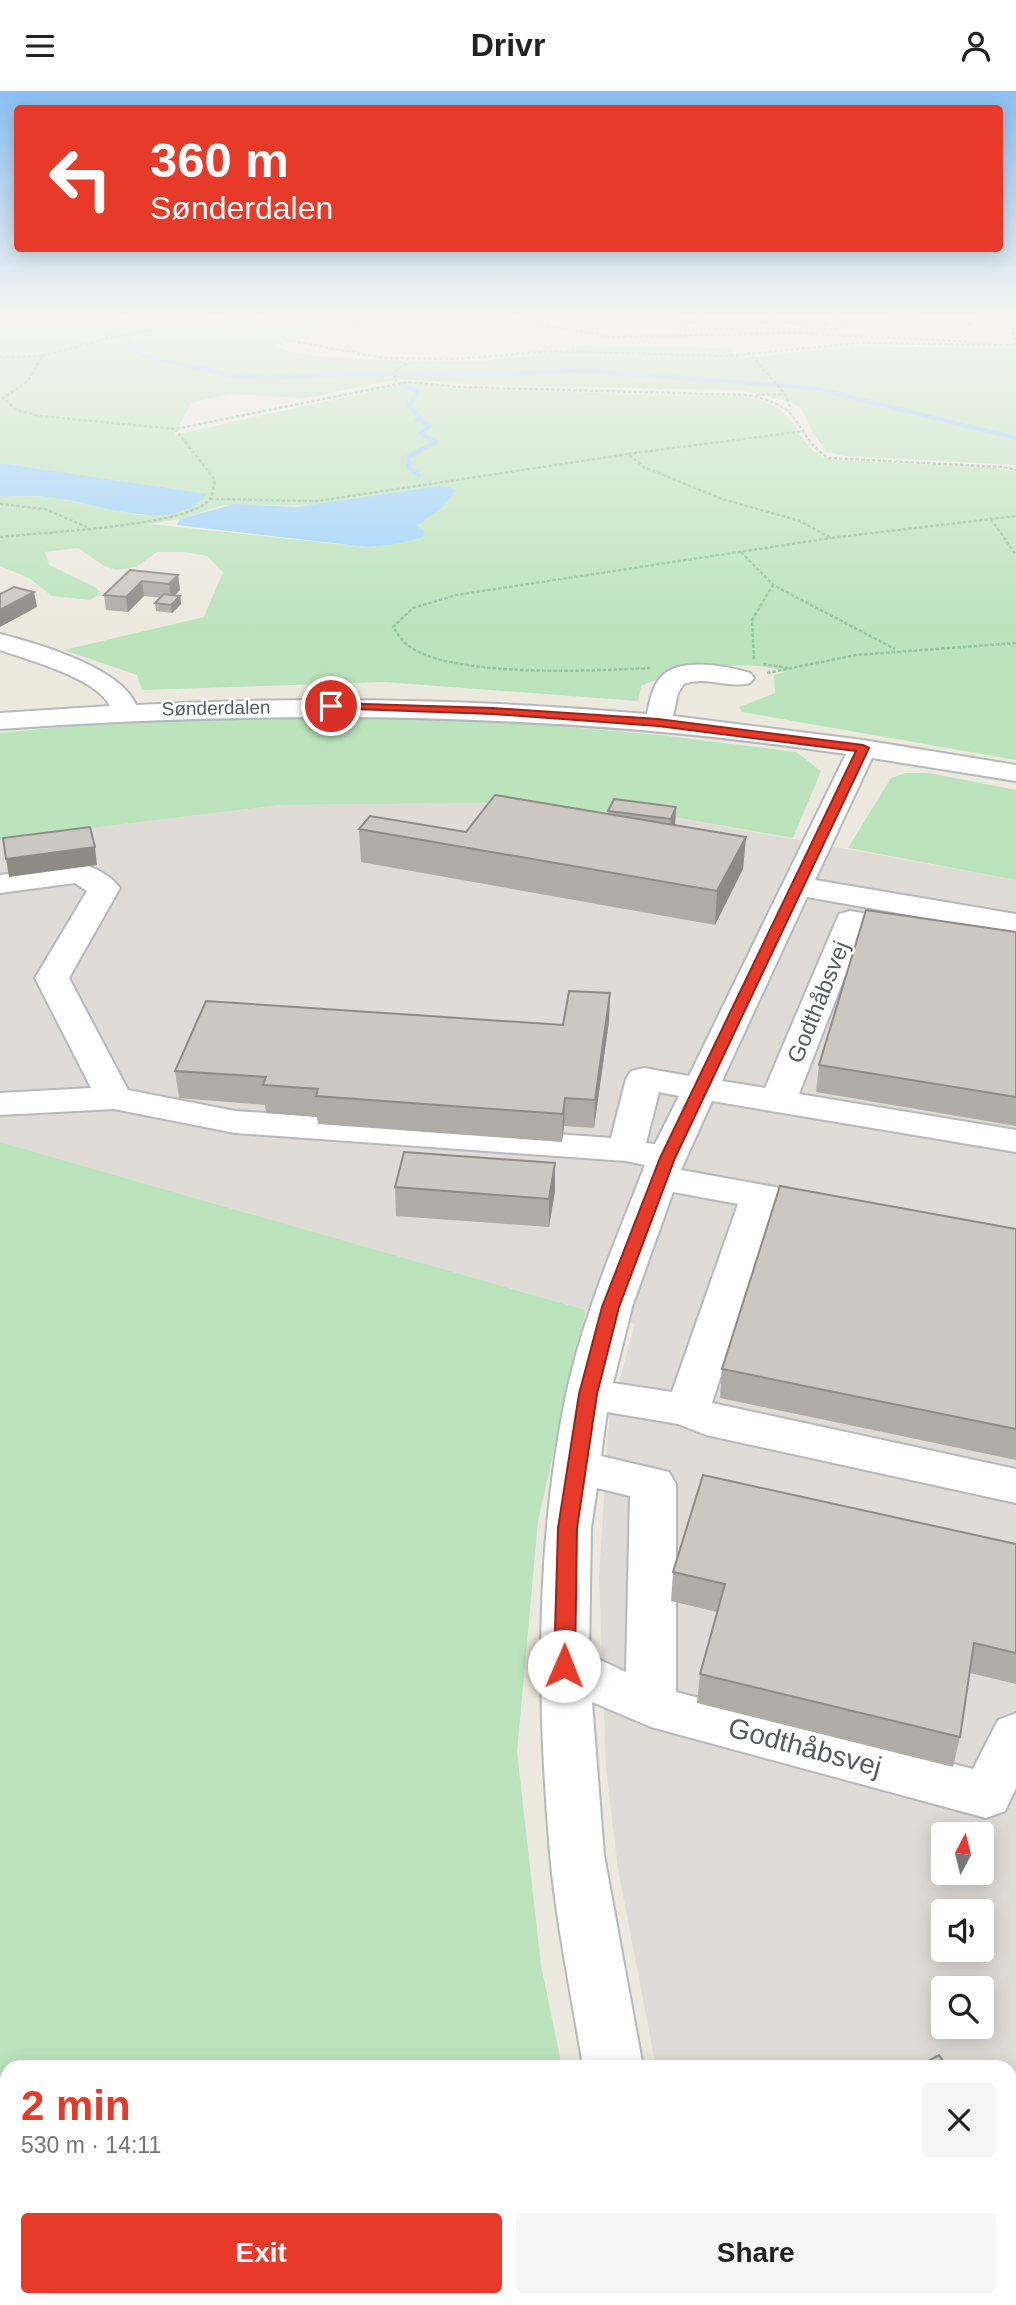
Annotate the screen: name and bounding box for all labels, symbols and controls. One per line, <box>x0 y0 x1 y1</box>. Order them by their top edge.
icon: menu <box>21 27 59 65</box>
text: Drivr <box>471 27 545 63</box>
icon: person <box>957 27 995 65</box>
icon: left <box>35 133 126 224</box>
text: 360 m <box>150 133 289 187</box>
text: Sønderdalen <box>150 190 333 226</box>
pin <box>301 676 361 736</box>
icon: arrive <box>312 687 350 725</box>
street label: Sønderdalen <box>161 697 271 719</box>
street label: Godthåbsvej <box>782 937 854 1067</box>
position arrow <box>527 1629 601 1703</box>
street label: Godthåbsvej <box>725 1712 885 1782</box>
north arrow <box>931 1822 994 1885</box>
map controls <box>931 1822 994 2039</box>
button: sound <box>931 1899 994 1962</box>
button: search <box>931 1976 994 2039</box>
text: 2 min <box>21 2082 131 2129</box>
button: close <box>922 2083 996 2157</box>
text: 530 m · 14:11 <box>21 2132 161 2158</box>
button: Exit <box>21 2213 502 2293</box>
button: Share <box>516 2213 996 2293</box>

